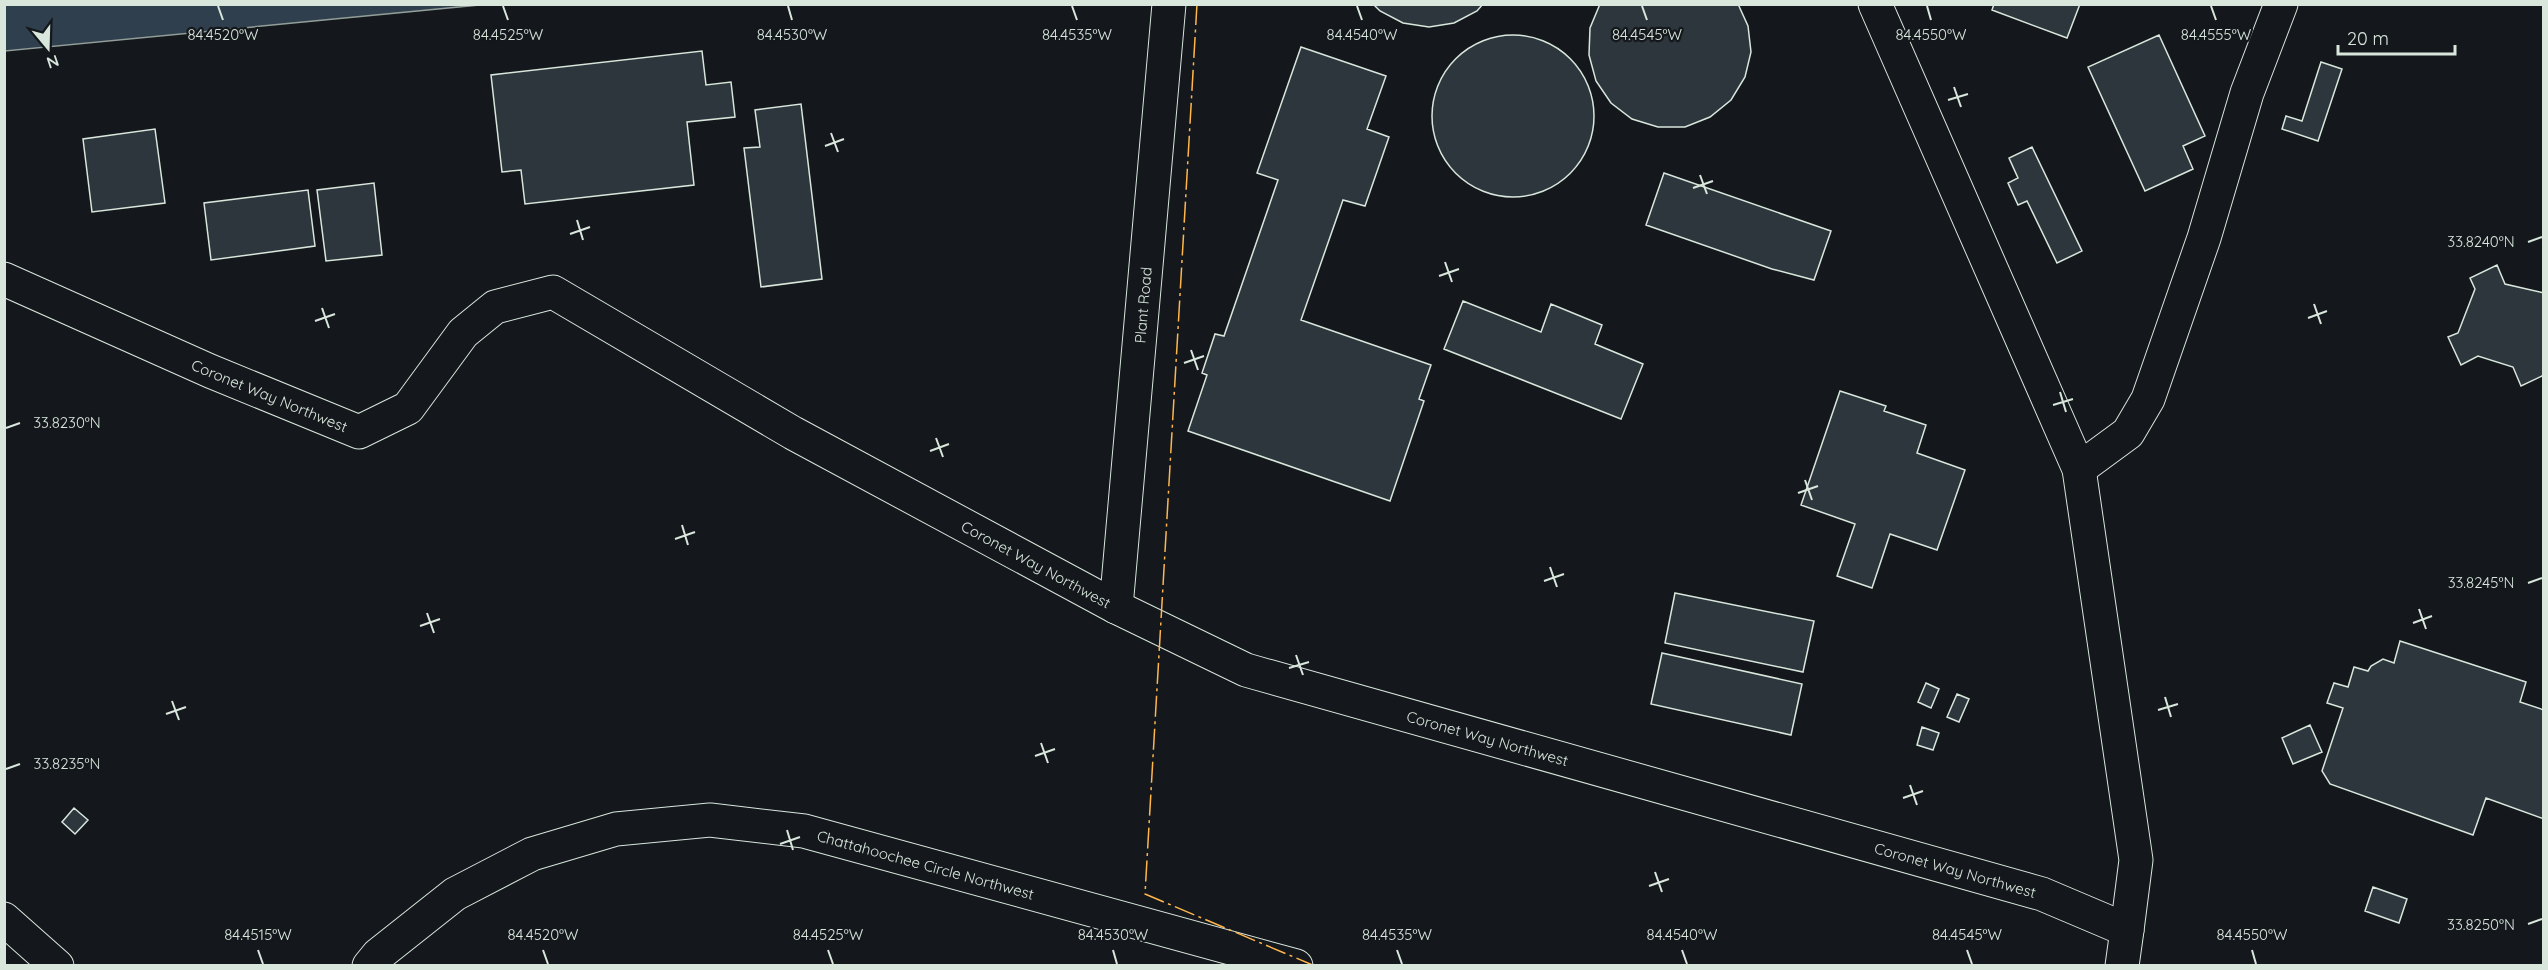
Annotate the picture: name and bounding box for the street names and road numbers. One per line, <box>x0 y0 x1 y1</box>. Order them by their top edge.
street label: Plant Road <box>1130 266 1155 344</box>
street label: Coronet Way Northwest <box>189 355 351 436</box>
street label: Coronet Way Northwest <box>958 516 1114 612</box>
street label: Coronet Way Northwest <box>1405 706 1571 770</box>
street label: Chattahoochee Circle Northwest <box>815 826 1036 903</box>
street label: Coronet Way Northwest <box>1872 838 2038 901</box>

